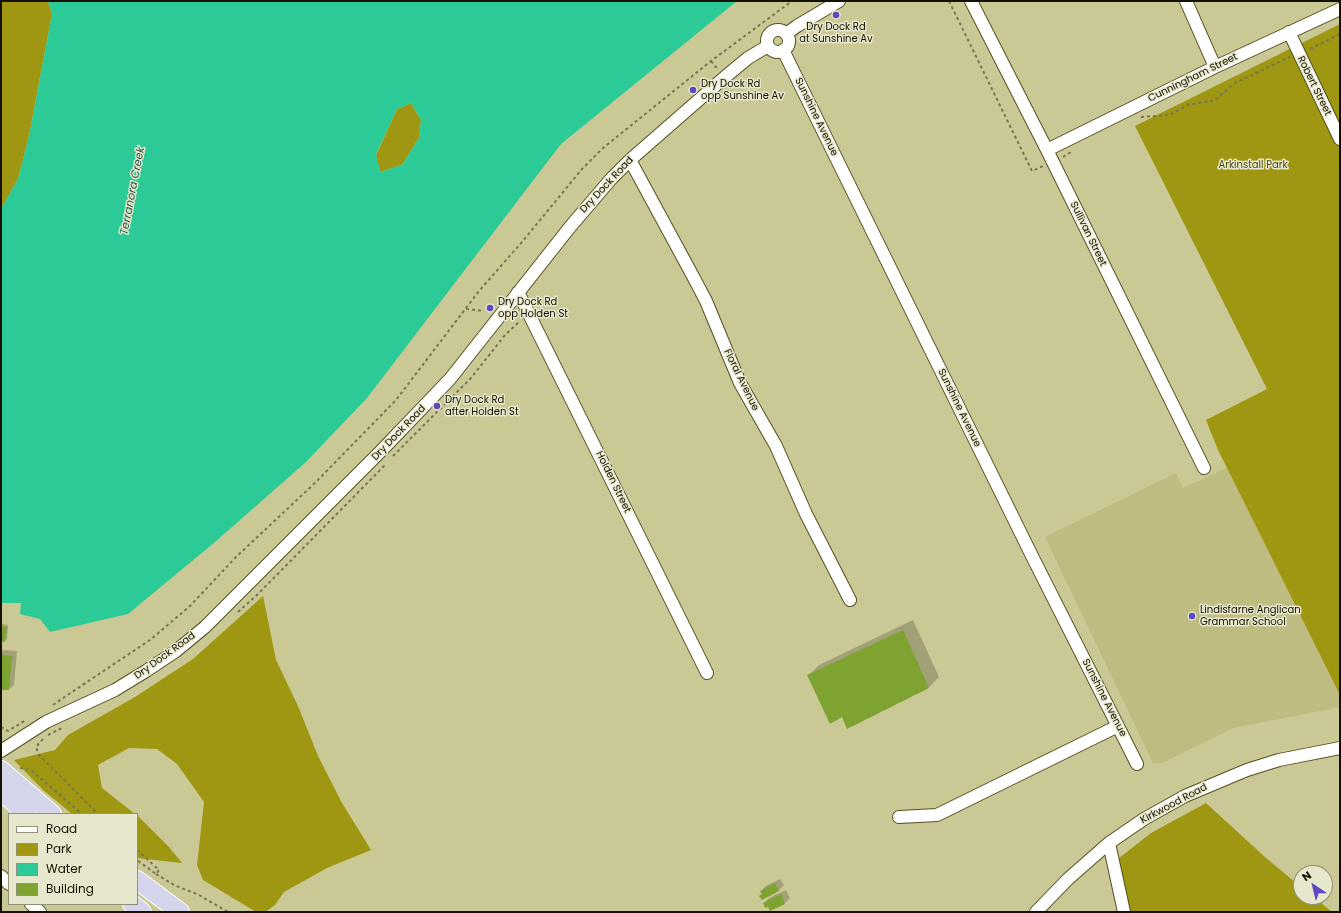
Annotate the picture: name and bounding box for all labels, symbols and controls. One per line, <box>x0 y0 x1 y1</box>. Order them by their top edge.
marker: Dry Dock Rd at Sunshine Av <box>831 10 841 20</box>
place label: Dry Dock Rd at Sunshine Av <box>799 21 873 44</box>
street label: Cunningham Street <box>1146 51 1240 105</box>
street label: Robert Street <box>1294 54 1334 118</box>
street label: Sunshine Avenue <box>792 76 840 158</box>
place label: Dry Dock Rd opp Sunshine Av <box>701 78 784 102</box>
marker: Dry Dock Rd opp Sunshine Av <box>688 85 698 95</box>
water label: Terranora Creek <box>118 146 148 236</box>
street label: Dry Dock Road <box>578 154 636 216</box>
park label: Arkinstall Park <box>1218 159 1288 171</box>
street label: Sullivan Street <box>1067 200 1109 268</box>
place label: Dry Dock Rd opp Holden St <box>498 296 568 320</box>
marker: Dry Dock Rd opp Holden St <box>485 303 495 313</box>
street label: Floral Avenue <box>721 347 761 413</box>
street label: Sunshine Avenue <box>935 367 983 449</box>
place label: Dry Dock Rd after Holden St <box>445 394 519 418</box>
marker: Dry Dock Rd after Holden St <box>432 401 442 411</box>
street label: Dry Dock Road <box>370 403 428 463</box>
street label: Holden Street <box>593 449 633 515</box>
place label: Lindisfarne Anglican Grammar School <box>1200 604 1301 628</box>
marker: Lindisfarne Anglican Grammar School <box>1187 611 1197 621</box>
street label: Dry Dock Road <box>132 630 198 682</box>
street label: Sunshine Avenue <box>1079 657 1129 739</box>
street label: Kirkwood Road <box>1139 781 1209 827</box>
legend <box>8 813 138 905</box>
text: Road <box>46 820 77 837</box>
text: Park <box>46 840 72 857</box>
text: Water <box>46 860 82 877</box>
north arrow <box>1293 865 1333 905</box>
text: N <box>1299 867 1315 885</box>
text: Building <box>46 880 94 897</box>

